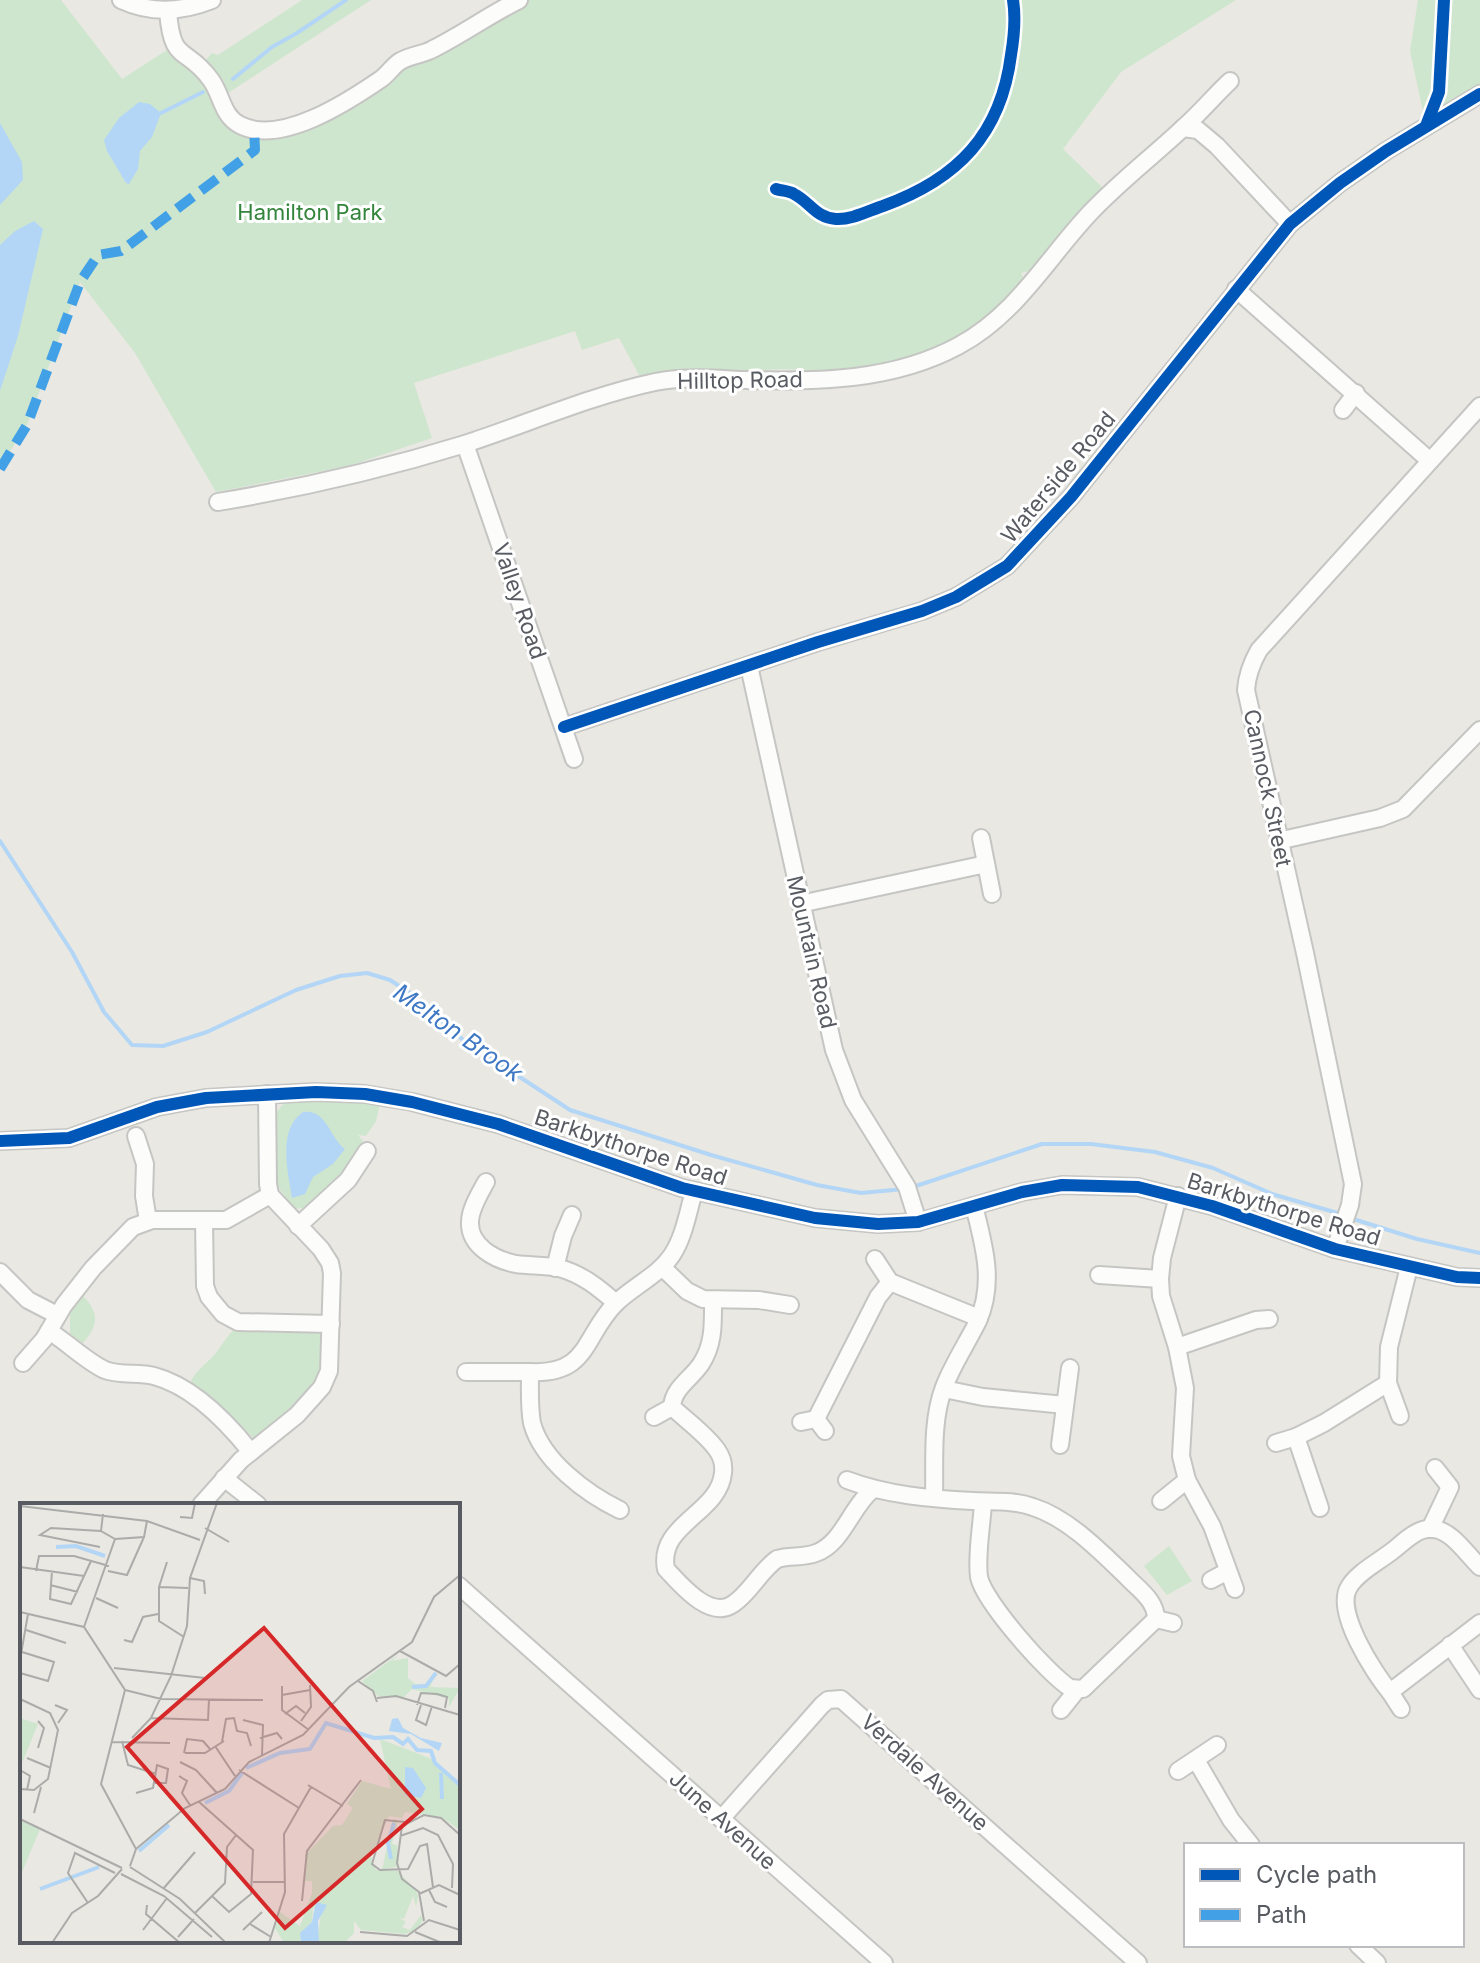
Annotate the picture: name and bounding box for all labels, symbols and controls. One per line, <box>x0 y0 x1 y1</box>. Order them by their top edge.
park label: Hamilton Park <box>237 199 383 225</box>
street label: Hilltop Road <box>677 366 803 394</box>
street label: Waterside Road <box>995 406 1121 548</box>
street label: Valley Road <box>488 540 552 662</box>
street label: Cannock Street <box>1239 707 1297 869</box>
street label: Mountain Road <box>782 873 842 1031</box>
water label: Melton Brook <box>388 977 529 1088</box>
street label: Barkbythorpe Road <box>532 1104 730 1190</box>
street label: Barkbythorpe Road <box>1184 1167 1384 1251</box>
inset map <box>20 1503 460 1943</box>
street label: Verdale Avenue <box>856 1708 994 1836</box>
street label: June Avenue <box>664 1765 782 1875</box>
legend <box>1184 1843 1464 1947</box>
text: Cycle path <box>1256 1860 1377 1889</box>
text: Path <box>1256 1900 1307 1929</box>

